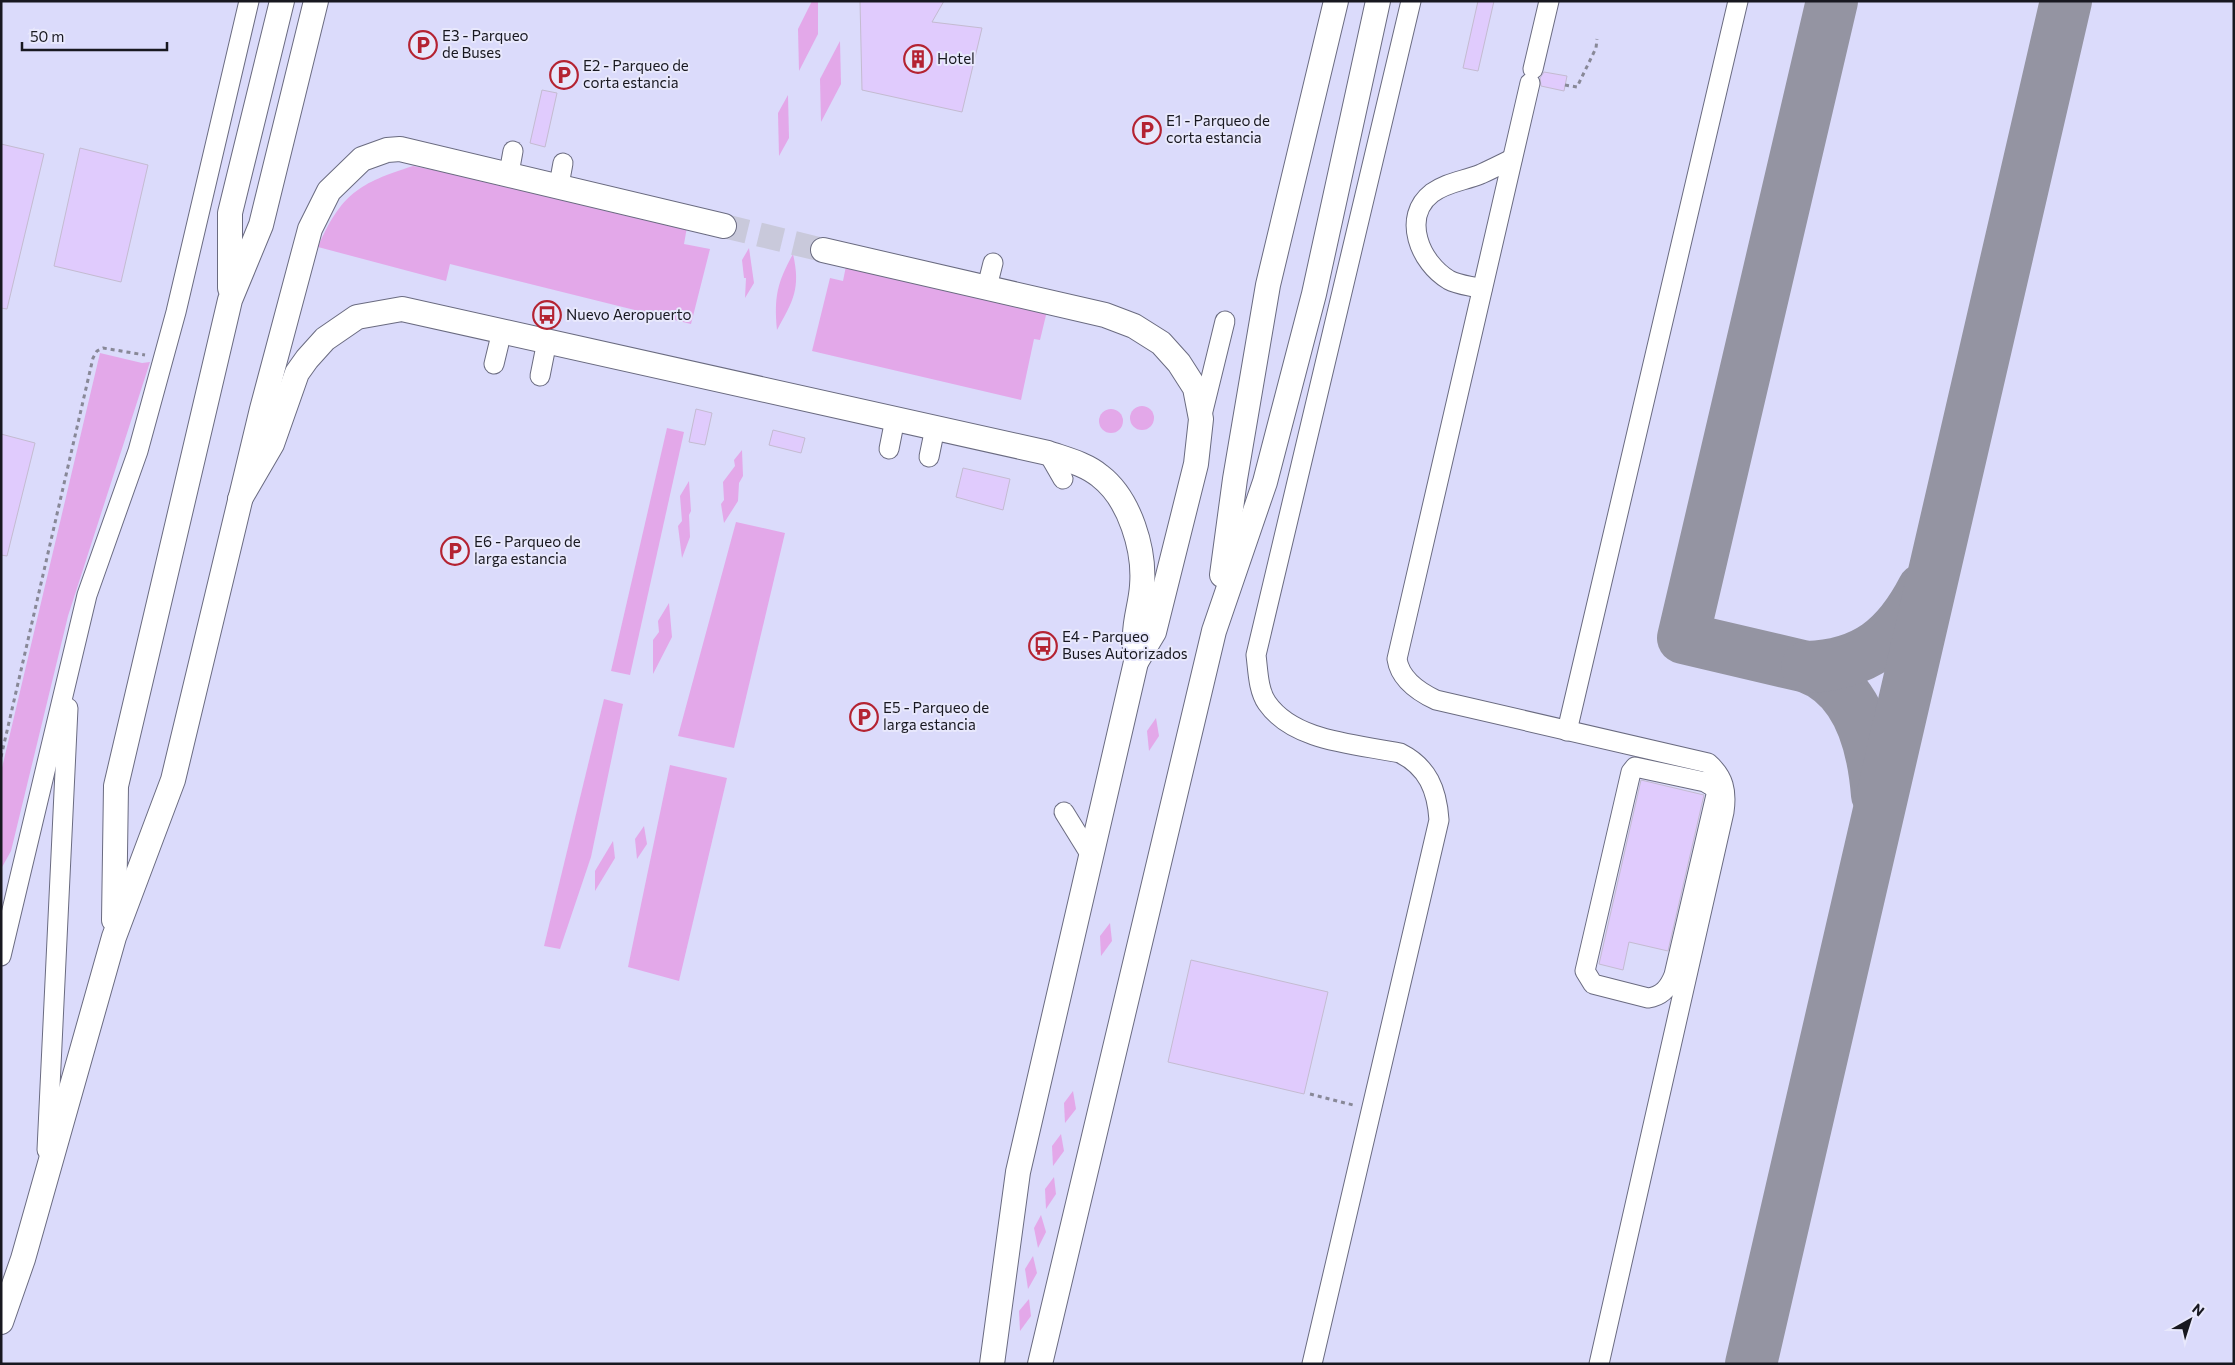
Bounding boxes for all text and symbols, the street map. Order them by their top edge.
scale bar [22,20,168,52]
place label: E3 - Parqueo de Buses [442,26,529,61]
text: 50 m [30,27,64,45]
parking icon: E3 - Parqueo de Buses [408,30,438,60]
building icon: Hotel [903,44,933,74]
place label: Hotel [937,49,975,67]
place label: E2 - Parqueo de corta estancia [583,56,689,91]
parking icon: E2 - Parqueo de corta estancia [549,60,579,90]
place label: E1 - Parqueo de corta estancia [1166,111,1270,146]
parking icon: E1 - Parqueo de corta estancia [1132,115,1162,145]
bus stop icon: Nuevo Aeropuerto [532,300,562,330]
place label: Nuevo Aeropuerto [566,305,691,323]
place label: E6 - Parqueo de larga estancia [474,532,581,567]
parking icon: E6 - Parqueo de larga estancia [440,536,470,566]
place label: E4 - Parqueo Buses Autorizados [1062,627,1188,662]
bus stop icon: E4 - Parqueo Buses Autorizados [1028,631,1058,661]
place label: E5 - Parqueo de larga estancia [883,698,989,733]
parking icon: E5 - Parqueo de larga estancia [849,702,879,732]
north arrow [2165,1295,2215,1345]
text: N [2189,1300,2208,1319]

